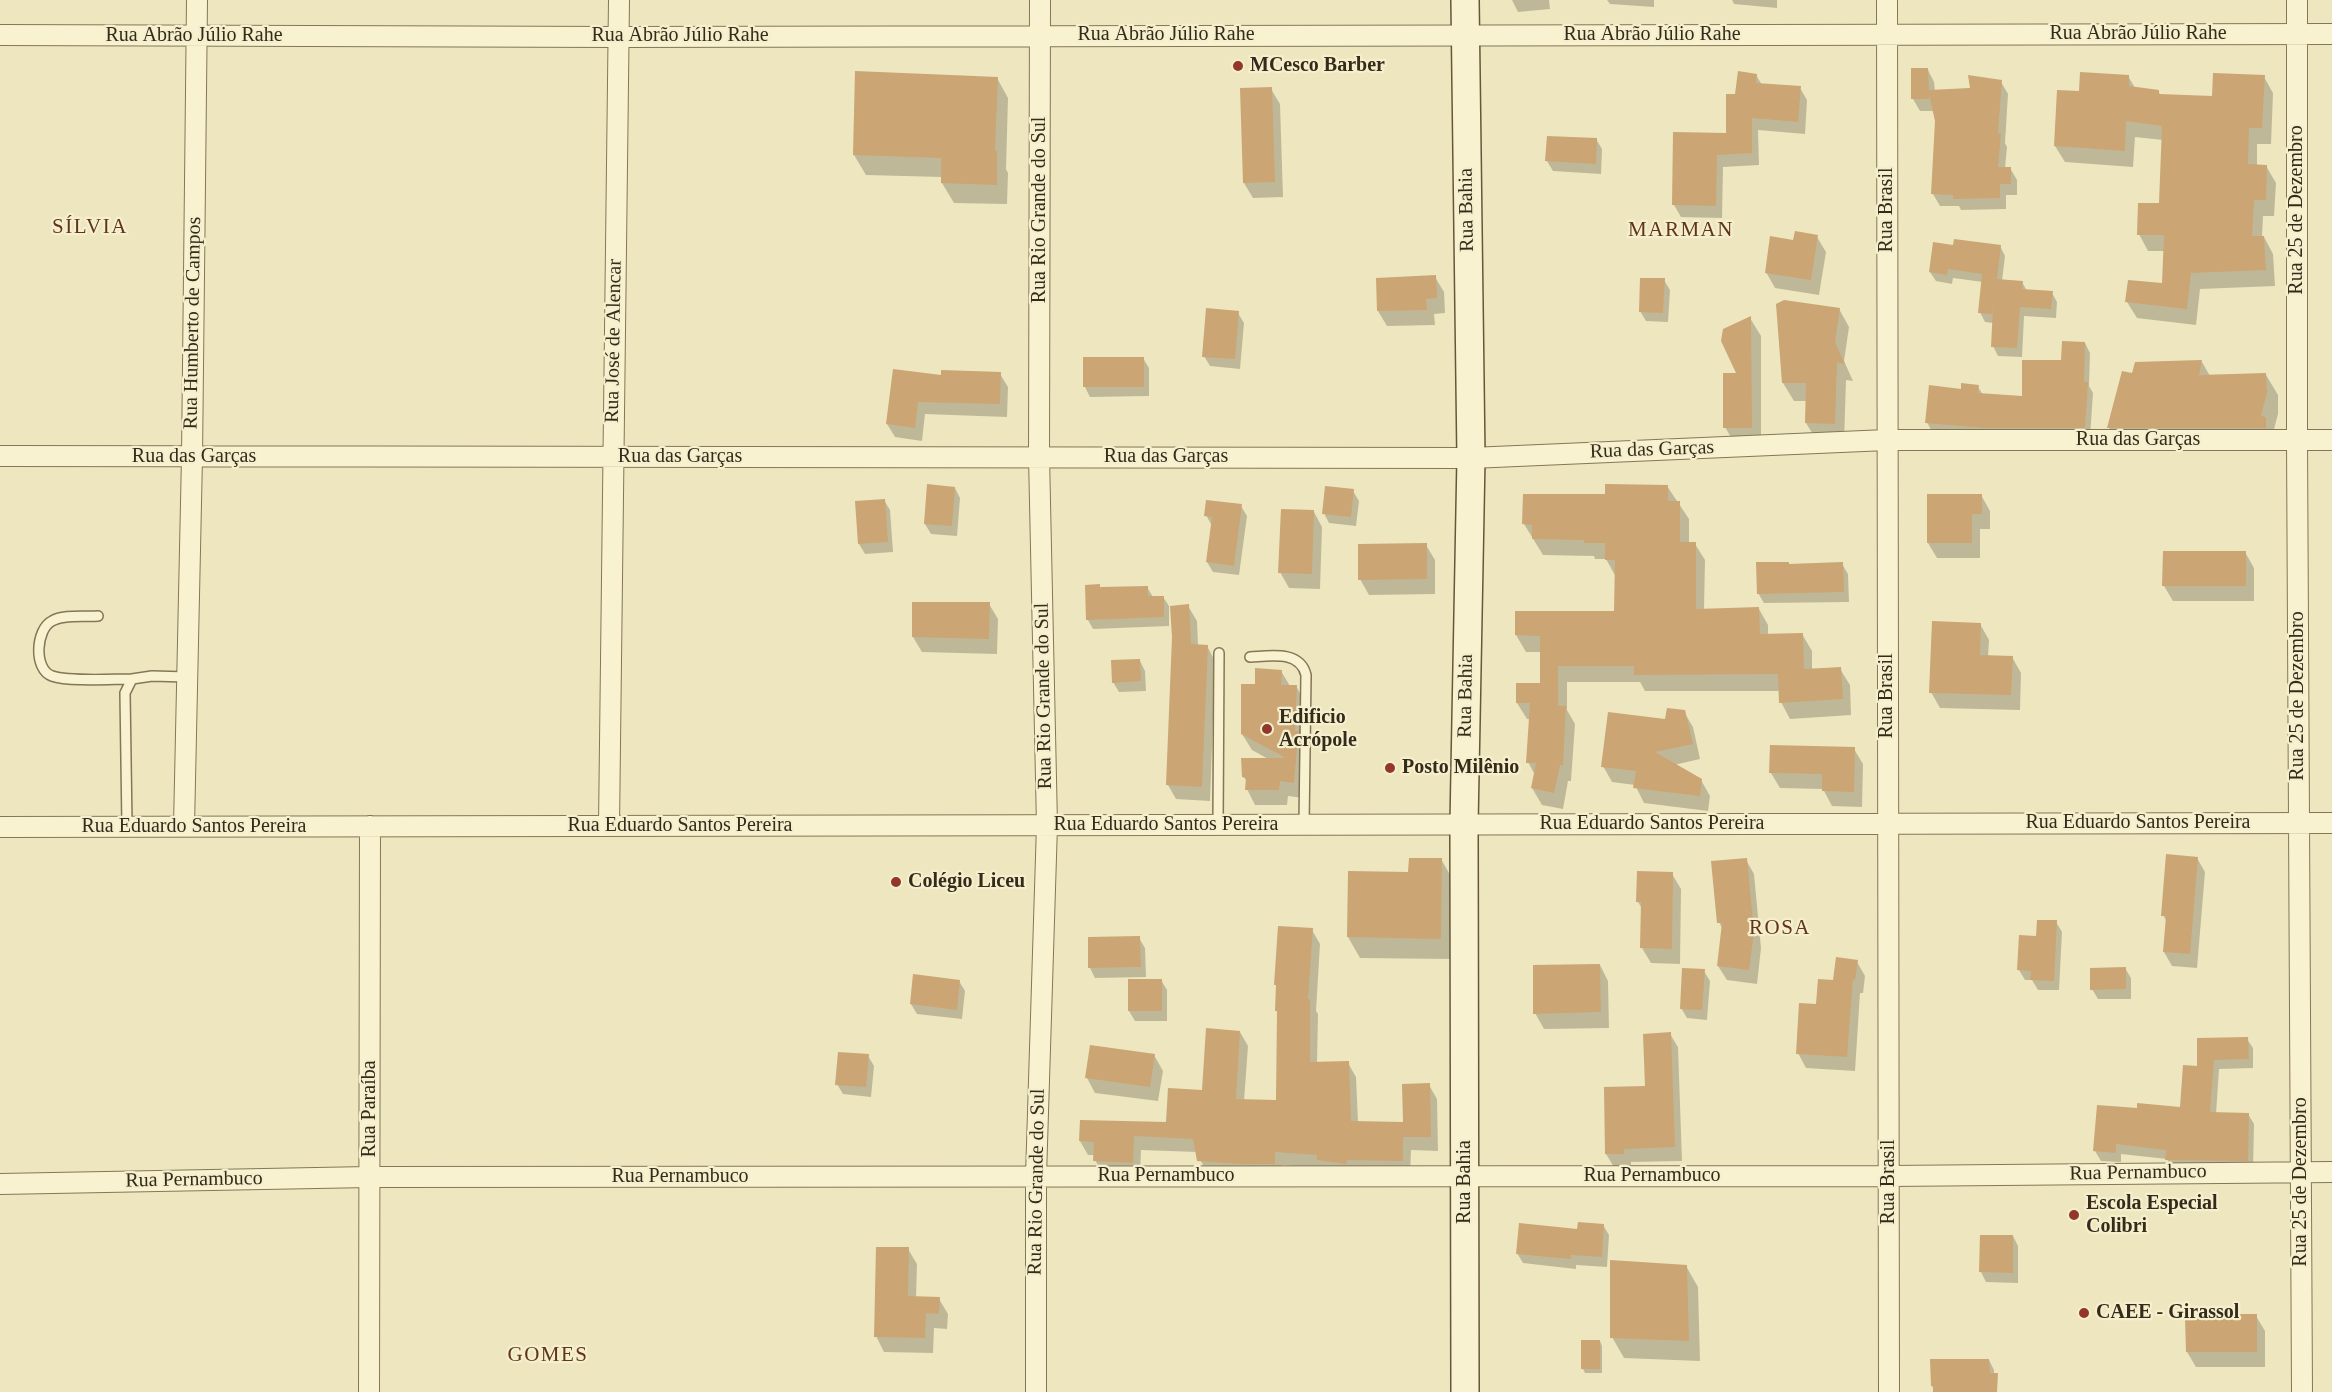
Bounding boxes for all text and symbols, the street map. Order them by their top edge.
street label: Rua Abrão Júlio Rahe [2049,22,2227,46]
street label: Rua Abrão Júlio Rahe [1077,23,1255,47]
street label: Rua Abrão Júlio Rahe [1563,23,1741,47]
street label: Rua Abrão Júlio Rahe [105,24,283,48]
street label: Rua Abrão Júlio Rahe [591,24,769,48]
place label: MCesco Barber [1250,54,1385,78]
marker: MCesco Barber [1231,59,1245,73]
street label: Rua Rio Grande do Sul [1028,117,1052,303]
street label: Rua 25 de Dezembro [2285,125,2309,295]
street label: Rua Bahia [1454,168,1480,252]
street label: Rua Brasil [1875,168,1899,252]
district label: SÍLVIA [52,214,128,240]
street label: Rua Humberto de Campos [179,216,207,430]
district label: MARMAN [1628,217,1734,243]
street label: Rua José de Alencar [601,259,627,423]
street label: Rua das Garças [2076,428,2200,452]
street label: Rua das Garças [1589,436,1715,464]
street label: Rua das Garças [132,445,256,469]
street label: Rua das Garças [618,445,742,469]
street label: Rua das Garças [1104,445,1228,469]
street label: Rua Rio Grande do Sul [1030,602,1058,790]
street label: Rua 25 de Dezembro [2286,611,2310,781]
street label: Rua Bahia [1453,654,1479,738]
street label: Rua Brasil [1875,654,1899,738]
place label: Edificio Acrópole [1279,706,1357,753]
marker: Edificio Acrópole [1260,722,1274,736]
place label: Posto Milênio [1402,756,1519,780]
marker: Posto Milênio [1383,761,1397,775]
street label: Rua Eduardo Santos Pereira [2026,811,2250,835]
street label: Rua Eduardo Santos Pereira [1540,812,1764,836]
street label: Rua Eduardo Santos Pereira [1054,813,1278,837]
street label: Rua Eduardo Santos Pereira [568,814,792,838]
street label: Rua Eduardo Santos Pereira [82,815,306,839]
place label: Colégio Liceu [908,870,1025,894]
marker: Colégio Liceu [889,875,903,889]
district label: ROSA [1749,915,1811,941]
street label: Rua Paraíba [358,1060,382,1158]
street label: Rua Rio Grande do Sul [1023,1088,1051,1276]
street label: Rua 25 de Dezembro [2289,1097,2313,1267]
street label: Rua Bahia [1453,1140,1477,1224]
street label: Rua Brasil [1877,1140,1901,1224]
street label: Rua Pernambuco [2069,1160,2207,1186]
street label: Rua Pernambuco [1097,1164,1235,1188]
street label: Rua Pernambuco [1583,1164,1721,1188]
street label: Rua Pernambuco [611,1165,749,1189]
street label: Rua Pernambuco [125,1167,263,1193]
place label: Escola Especial Colibri [2086,1192,2218,1239]
marker: Escola Especial Colibri [2067,1208,2081,1222]
place label: CAEE - Girassol [2096,1301,2239,1325]
marker: CAEE - Girassol [2077,1306,2091,1320]
district label: GOMES [507,1342,589,1368]

